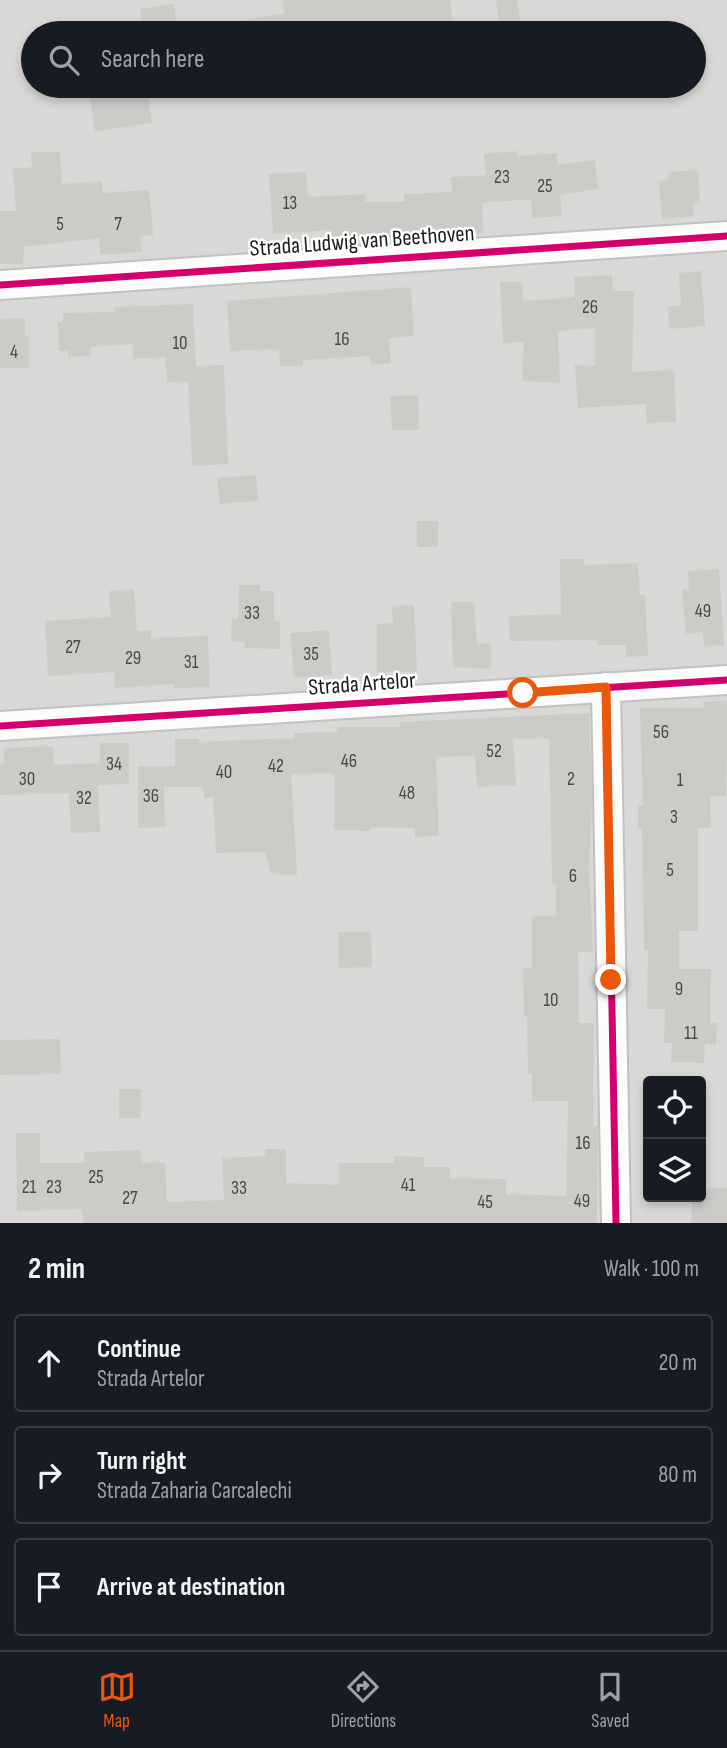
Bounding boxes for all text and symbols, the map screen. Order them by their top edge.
search box [21,21,706,98]
icon: search [45,41,83,79]
text: Search here [101,44,204,75]
house number: 23 [494,166,510,189]
house number: 25 [537,175,553,198]
house number: 13 [283,192,297,215]
house number: 5 [56,213,64,236]
house number: 7 [114,213,122,236]
street label: Strada Ludwig van Beethoven [249,219,475,263]
house number: 26 [582,296,598,319]
house number: 16 [335,328,349,351]
house number: 10 [172,332,188,355]
house number: 4 [10,341,18,364]
house number: 49 [695,600,711,623]
house number: 33 [244,602,260,625]
house number: 27 [65,636,81,659]
house number: 35 [303,643,319,666]
house number: 29 [125,647,141,670]
house number: 31 [184,651,199,674]
street label: Strada Artelor [307,666,417,702]
route start [507,677,538,708]
house number: 56 [653,721,669,744]
house number: 52 [486,740,502,763]
house number: 46 [341,750,357,773]
house number: 34 [106,753,122,776]
house number: 42 [268,755,284,778]
house number: 40 [216,761,232,784]
house number: 30 [19,768,35,791]
house number: 2 [567,768,575,791]
house number: 1 [677,769,684,792]
house number: 48 [399,782,415,805]
house number: 36 [143,785,159,808]
house number: 32 [76,787,92,810]
house number: 3 [670,806,678,829]
house number: 5 [666,859,674,882]
house number: 6 [569,865,577,888]
route end [595,964,626,995]
house number: 9 [675,978,683,1001]
house number: 10 [543,989,559,1012]
house number: 11 [684,1022,698,1045]
map controls [643,1076,706,1202]
button: locate [643,1076,706,1139]
house number: 16 [576,1132,590,1155]
button: layers [643,1139,706,1202]
house number: 25 [88,1166,104,1189]
house number: 41 [401,1174,416,1197]
house number: 21 [22,1176,37,1199]
house number: 23 [46,1176,62,1199]
house number: 33 [231,1177,247,1200]
house number: 27 [122,1187,138,1210]
house number: 49 [574,1190,590,1213]
house number: 45 [477,1191,493,1214]
text: 2 min [28,1251,85,1287]
text: Walk · 100 m [604,1255,699,1283]
text: Continue [97,1334,181,1365]
icon: ahead [30,1344,68,1382]
text: 20 m [659,1349,697,1377]
text: Strada Artelor [97,1365,205,1393]
text: Turn right [97,1446,186,1477]
icon: right [30,1456,68,1494]
text: 80 m [658,1461,697,1489]
text: Strada Zaharia Carcalechi [97,1477,292,1505]
icon: arrive [30,1568,68,1606]
text: Arrive at destination [97,1572,285,1603]
tab: Map [98,1668,136,1733]
tab: Directions [331,1668,396,1733]
tab: Saved [591,1668,629,1733]

